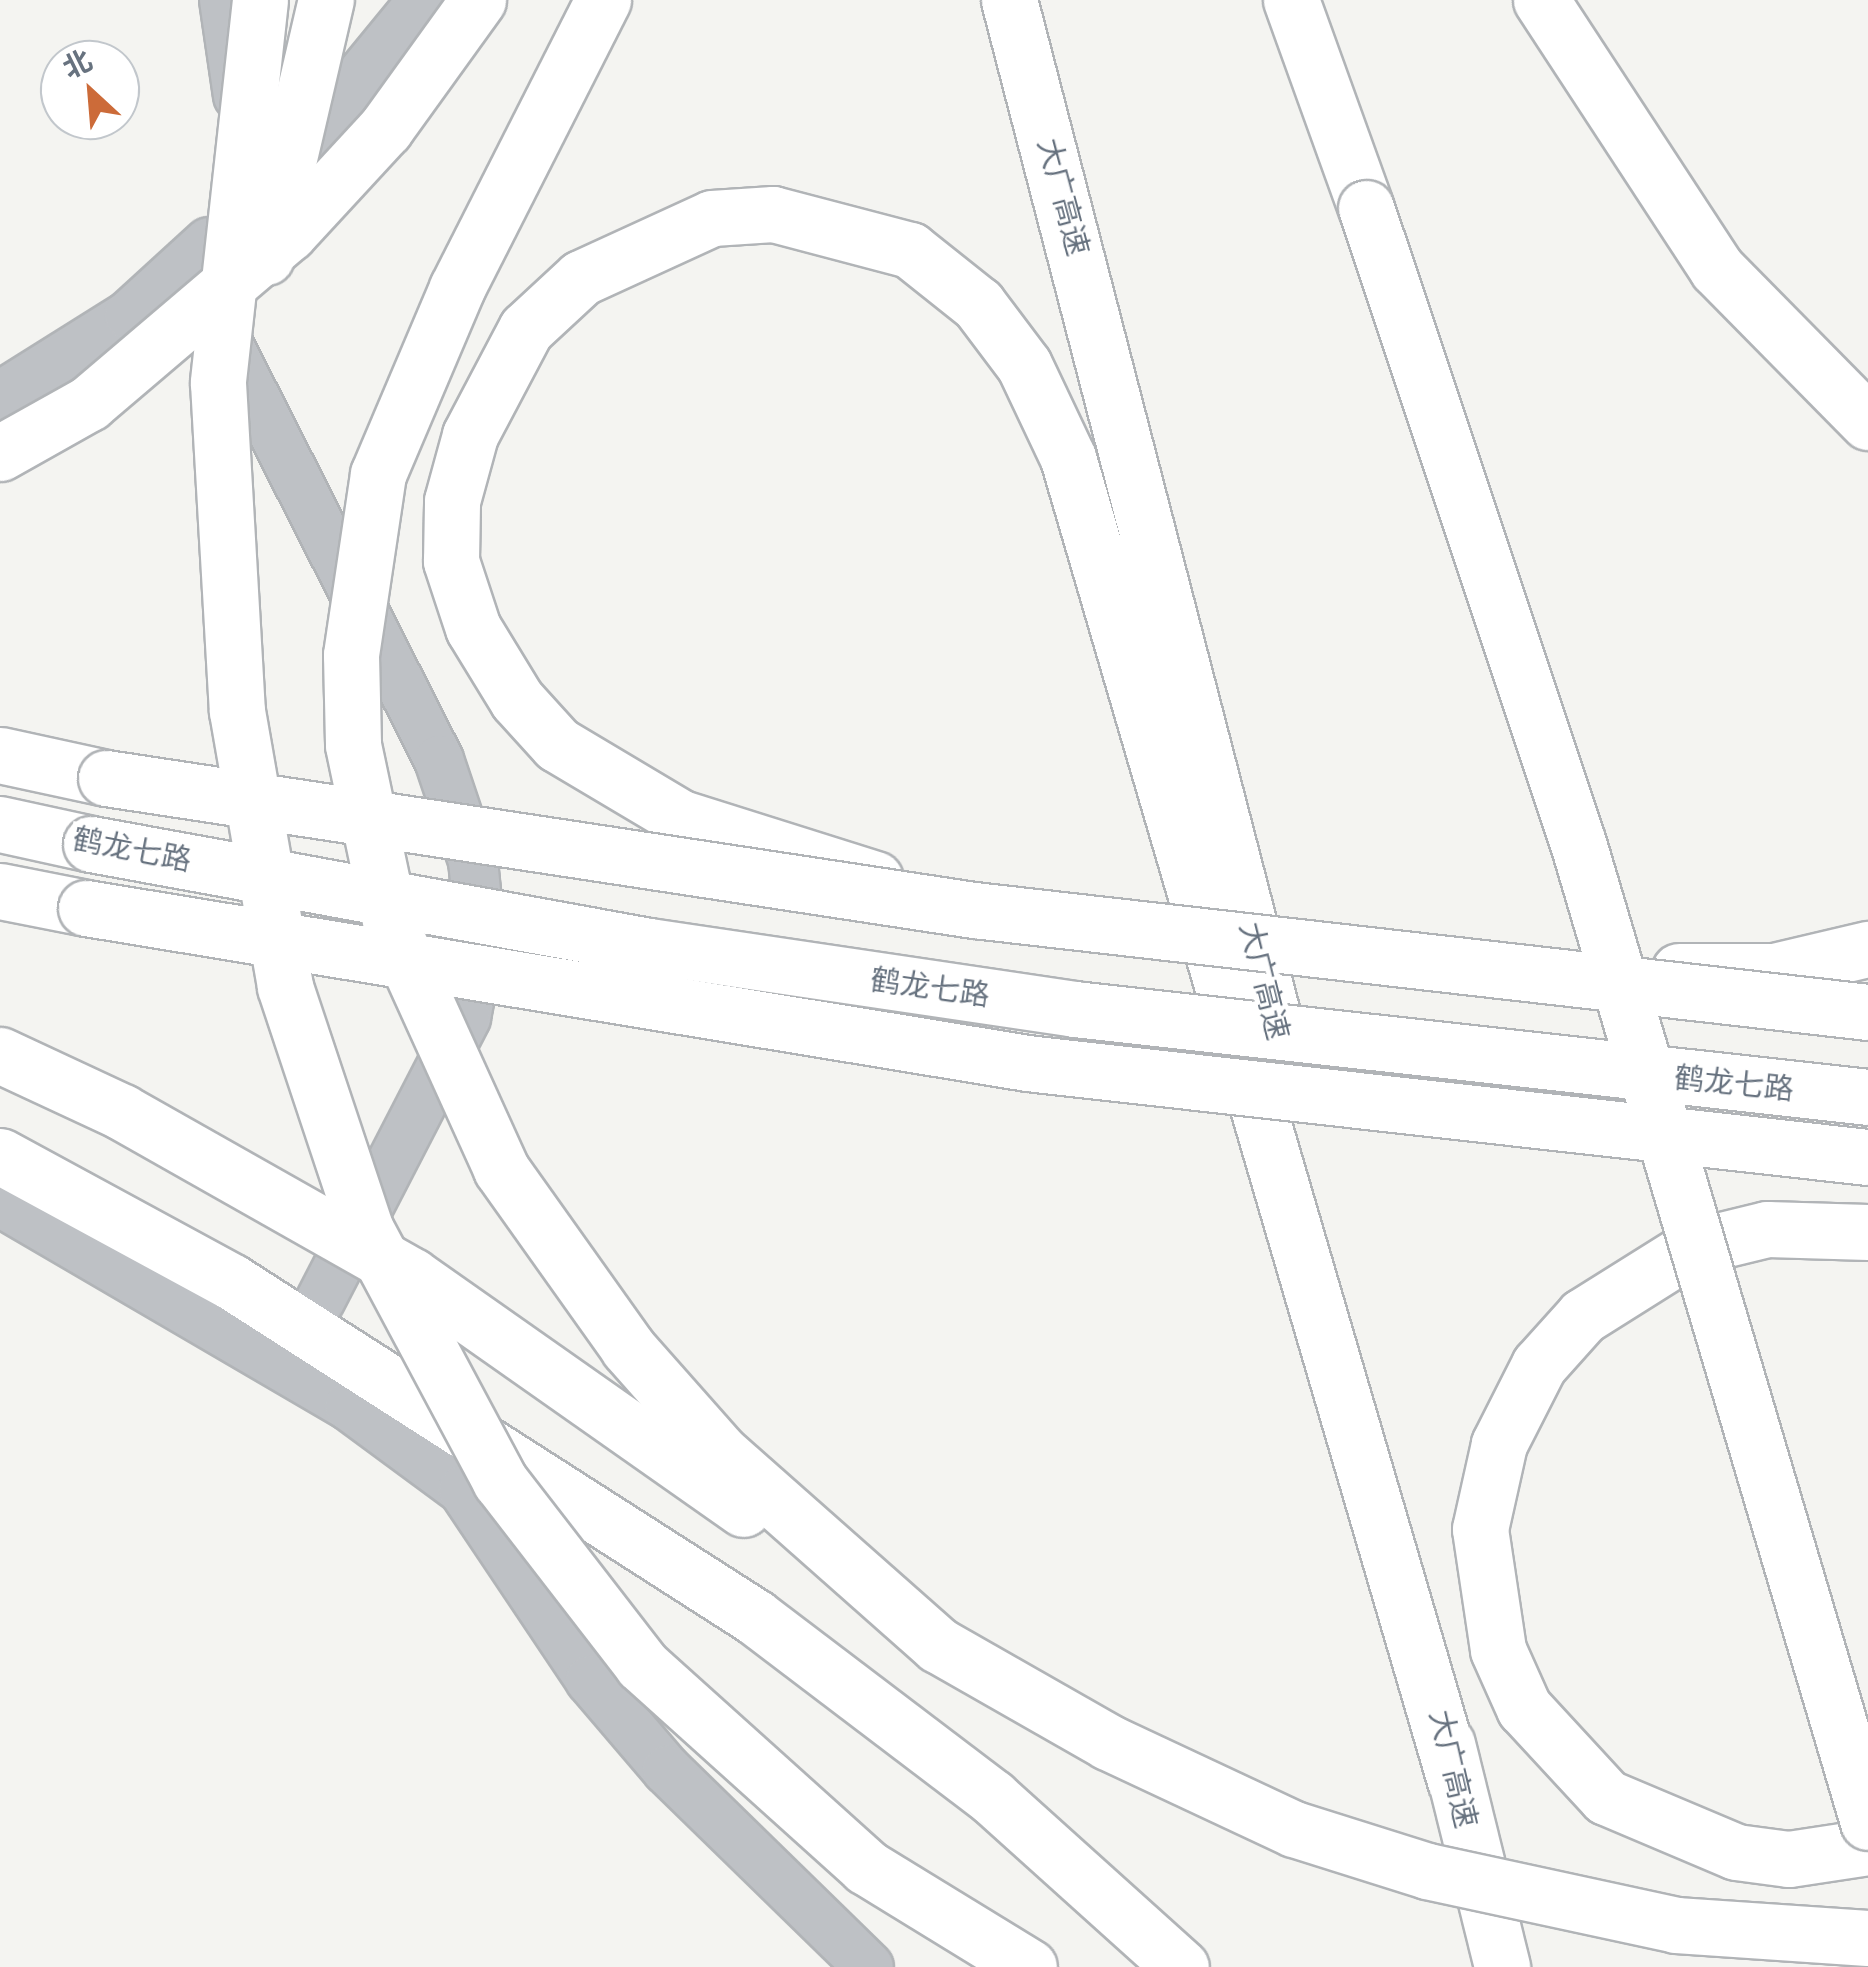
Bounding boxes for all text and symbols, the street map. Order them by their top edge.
north arrow [40,40,140,140]
text: 北 [58,43,97,85]
street label: 大广高速 [1030,134,1096,260]
street label: 鹤龙七路 [70,821,194,879]
street label: 大广高速 [1232,918,1296,1044]
street label: 鹤龙七路 [868,962,992,1014]
street label: 鹤龙七路 [1672,1060,1796,1108]
street label: 大广高速 [1422,1706,1484,1832]

